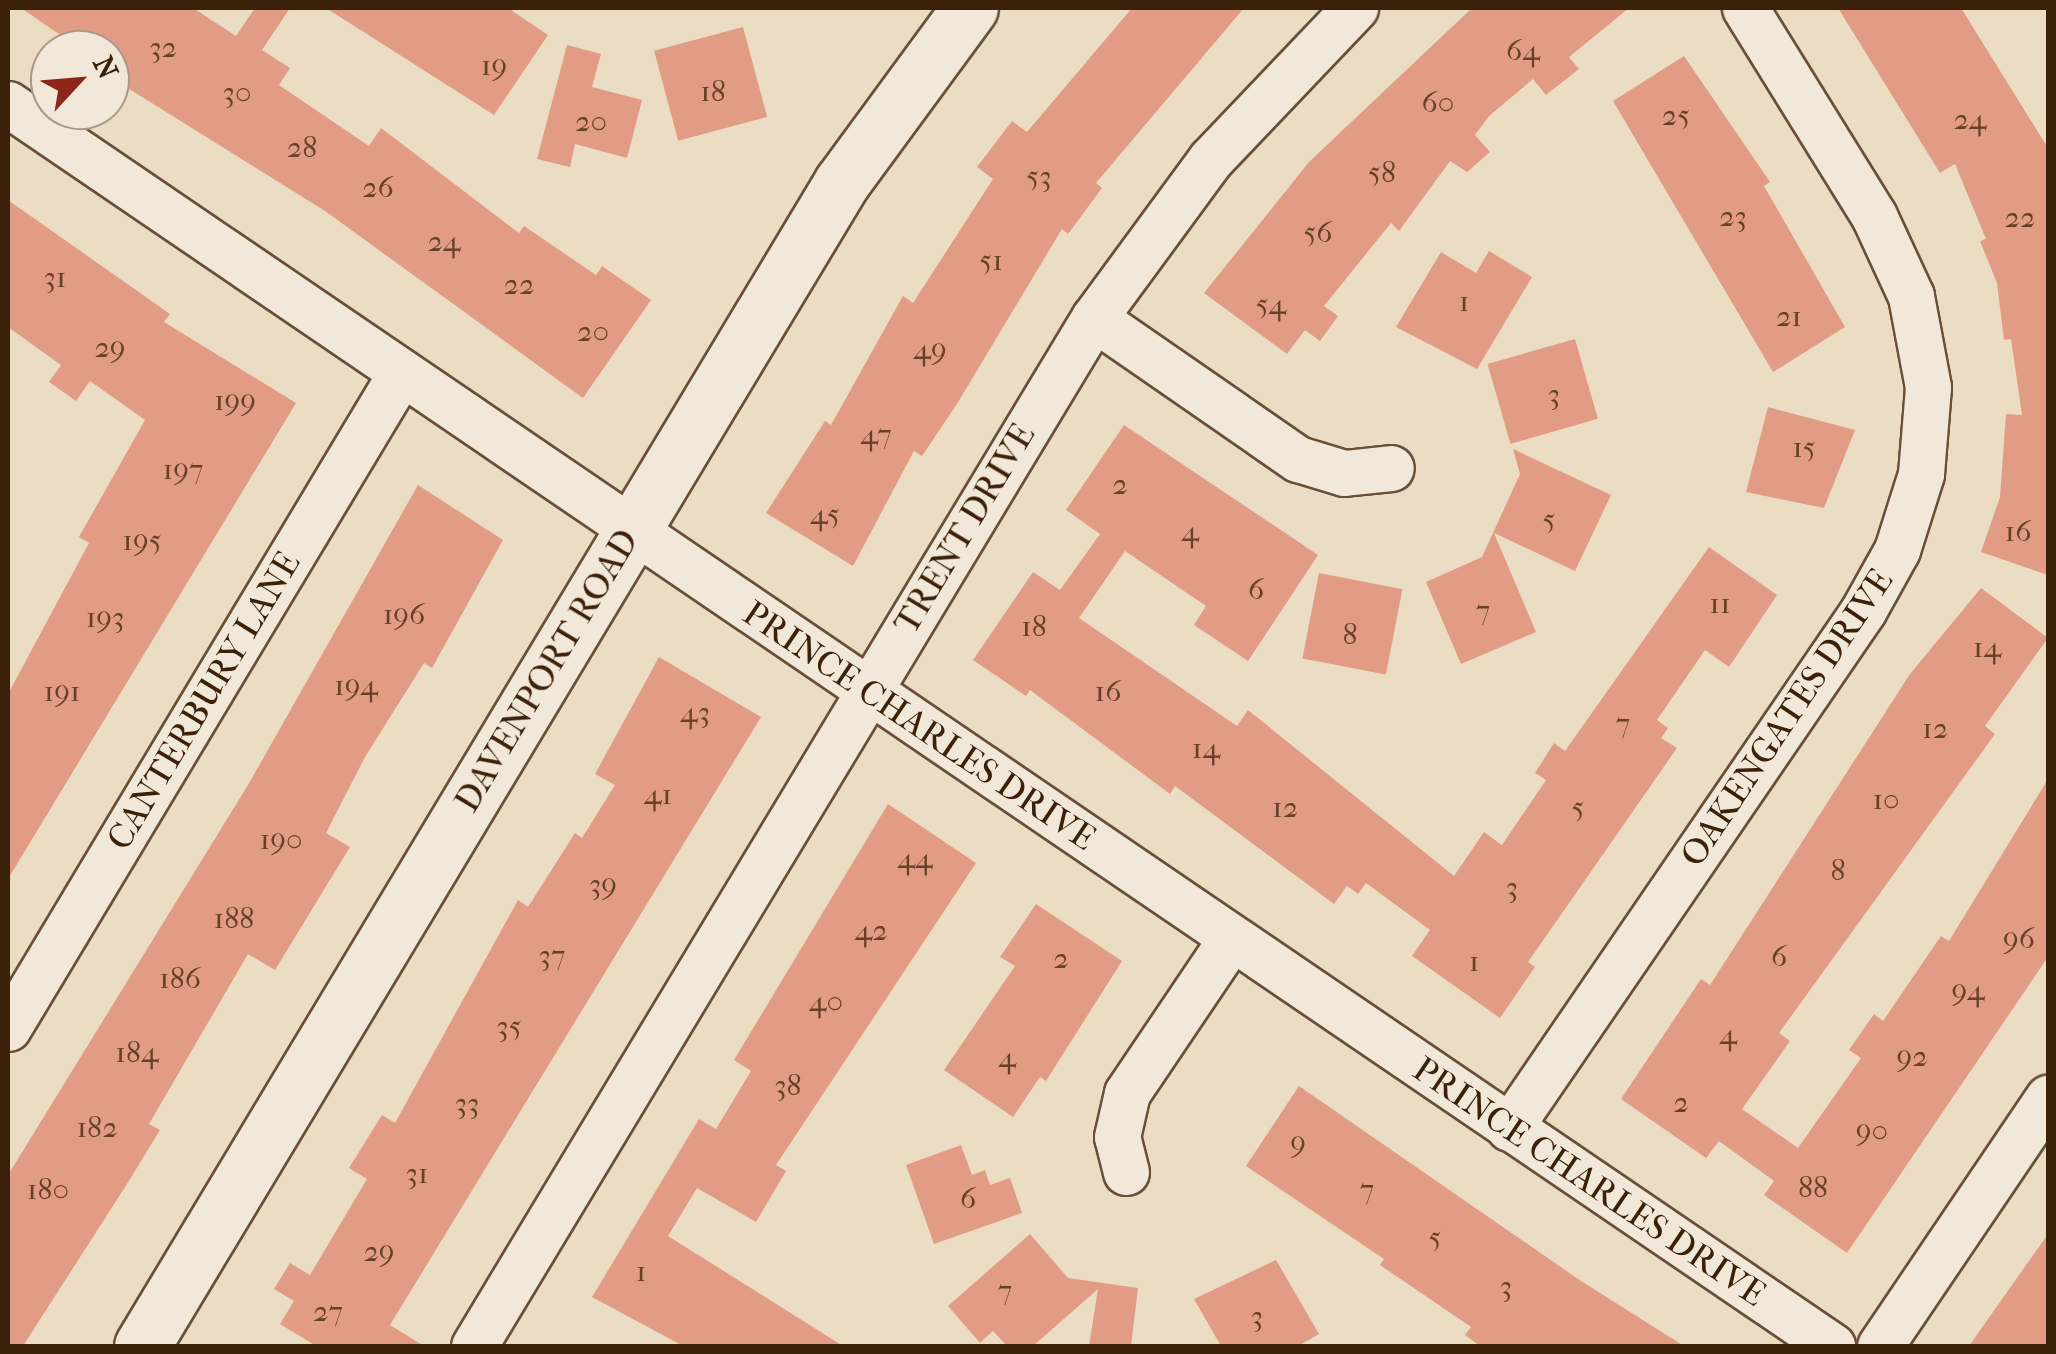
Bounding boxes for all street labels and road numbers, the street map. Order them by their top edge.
street label: TRENT DRIVE [886,416,1044,642]
street label: DAVENPORT ROAD [446,522,648,820]
street label: CANTERBURY LANE [98,545,310,857]
street label: OAKENGATES DRIVE [1672,561,1902,875]
street label: PRINCE CHARLES DRIVE [735,592,1103,860]
street label: PRINCE CHARLES DRIVE [1405,1048,1773,1316]

